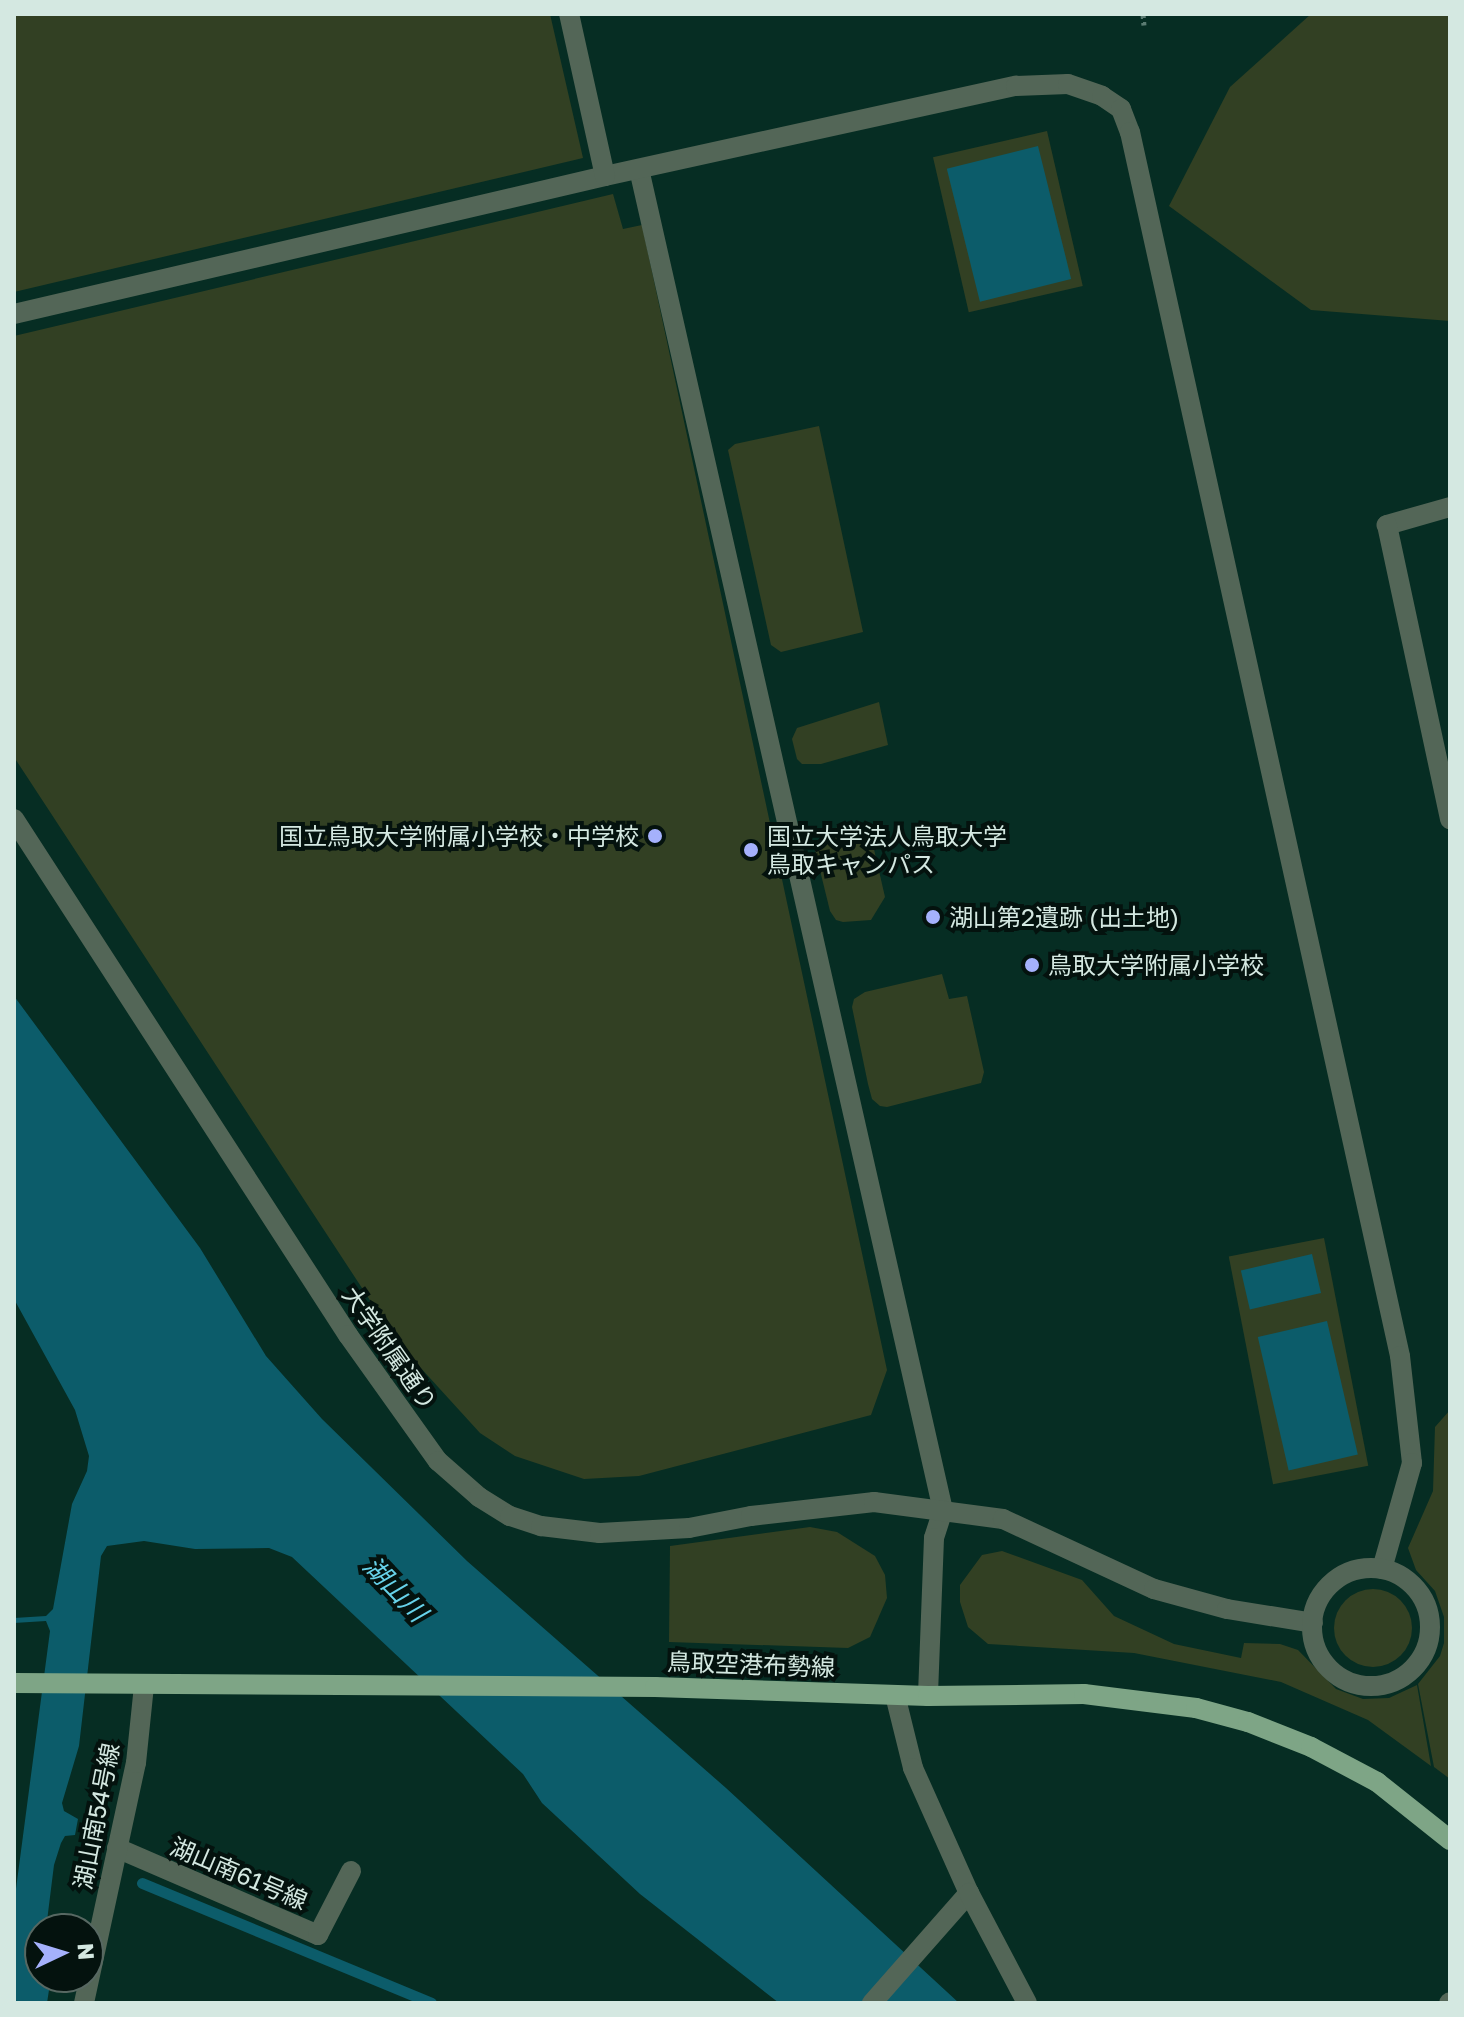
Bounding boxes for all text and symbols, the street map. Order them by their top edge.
place label: 国立鳥取大学附属小学校・中学校 [279,822,639,850]
place label: 国立大学法人鳥取大学 鳥取キャンパス [767,822,1007,878]
marker: 国立鳥取大学附属小学校・中学校 [646,827,664,845]
marker: 国立大学法人鳥取大学 鳥取キャンパス [742,841,760,859]
place label: 湖山第2遺跡 (出土地) [949,903,1179,931]
marker: 湖山第2遺跡 (出土地) [924,908,942,926]
place label: 鳥取大学附属小学校 [1048,951,1264,979]
marker: 鳥取大学附属小学校 [1023,956,1041,974]
street label: 大学附属通り [337,1281,443,1415]
water label: 湖山川 [357,1550,433,1628]
street label: 鳥取空港布勢線 [667,1647,835,1681]
street label: 湖山南54号線 [68,1740,124,1892]
street label: 湖山南61号線 [166,1831,312,1915]
north arrow [24,1913,104,1993]
text: N [72,1942,100,1961]

